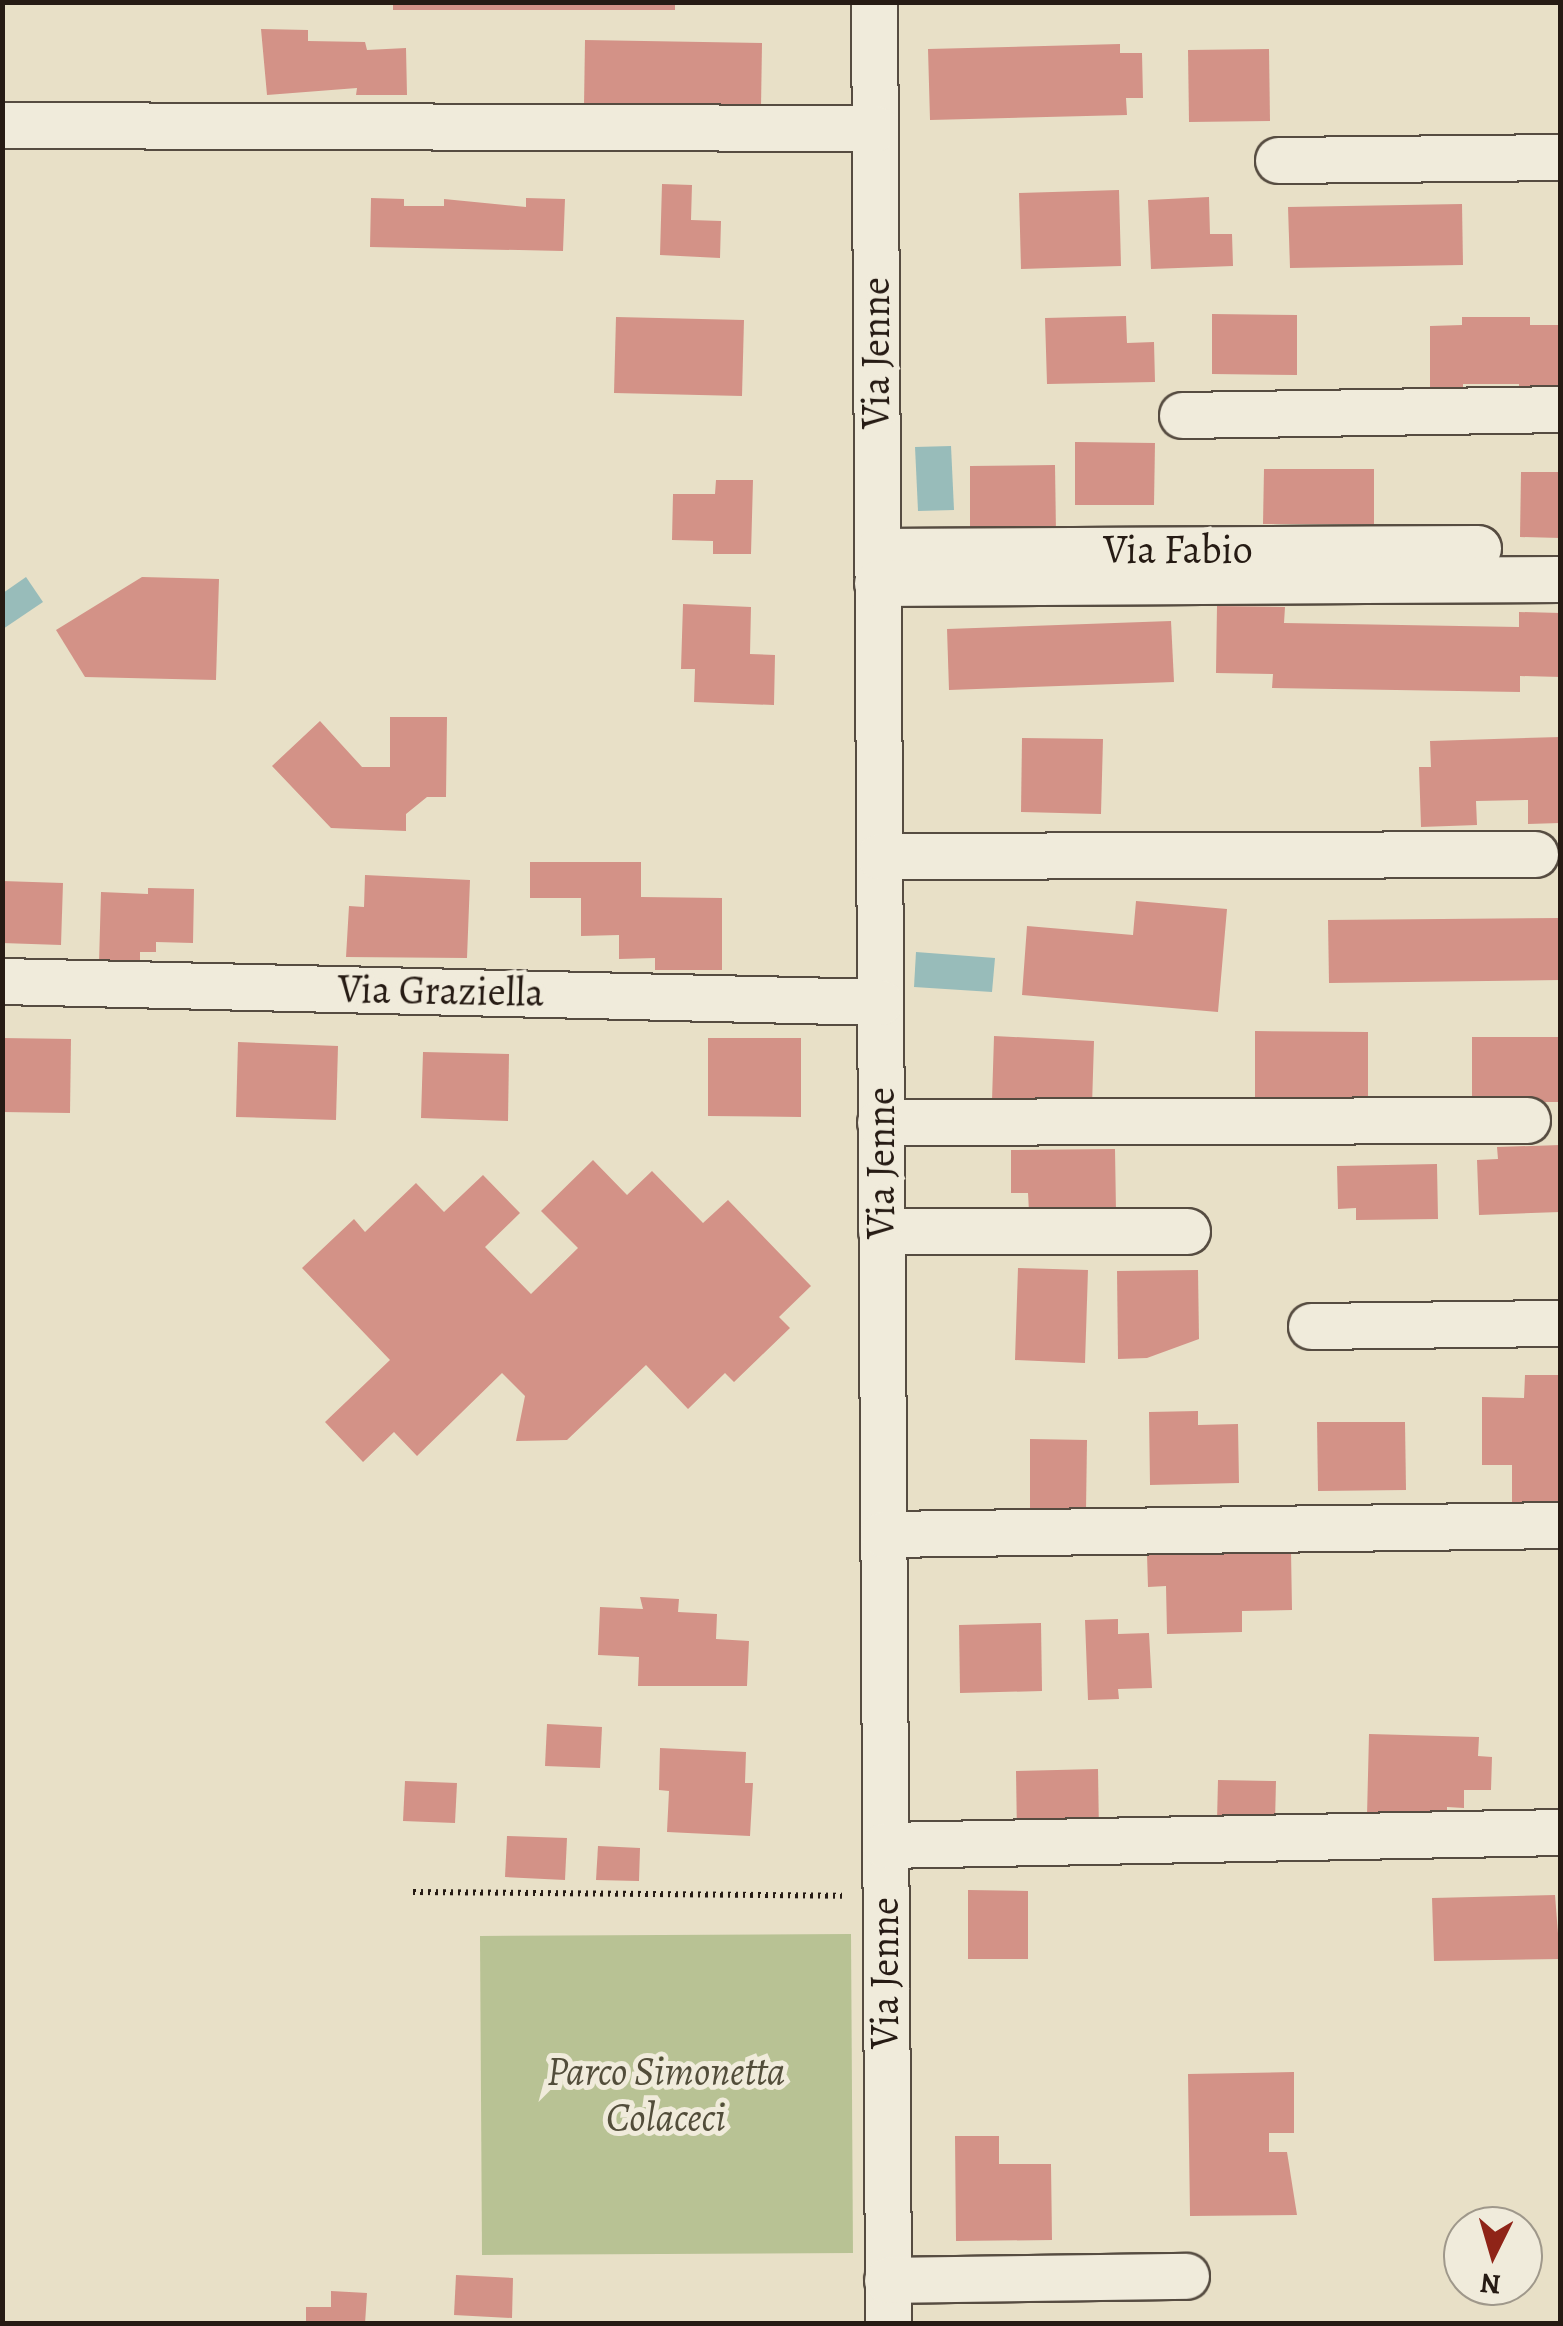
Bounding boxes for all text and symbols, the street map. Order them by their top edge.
street label: Via Jenne [852,277,900,429]
street label: Via Fabio [1103,526,1253,574]
street label: Via Graziella [338,965,544,1017]
street label: Via Jenne [857,1087,905,1239]
street label: Via Jenne [861,1897,909,2049]
park label: Parco Simonetta Colaceci [547,2048,785,2142]
north arrow [1443,2206,1543,2306]
text: N [1479,2264,1502,2304]

